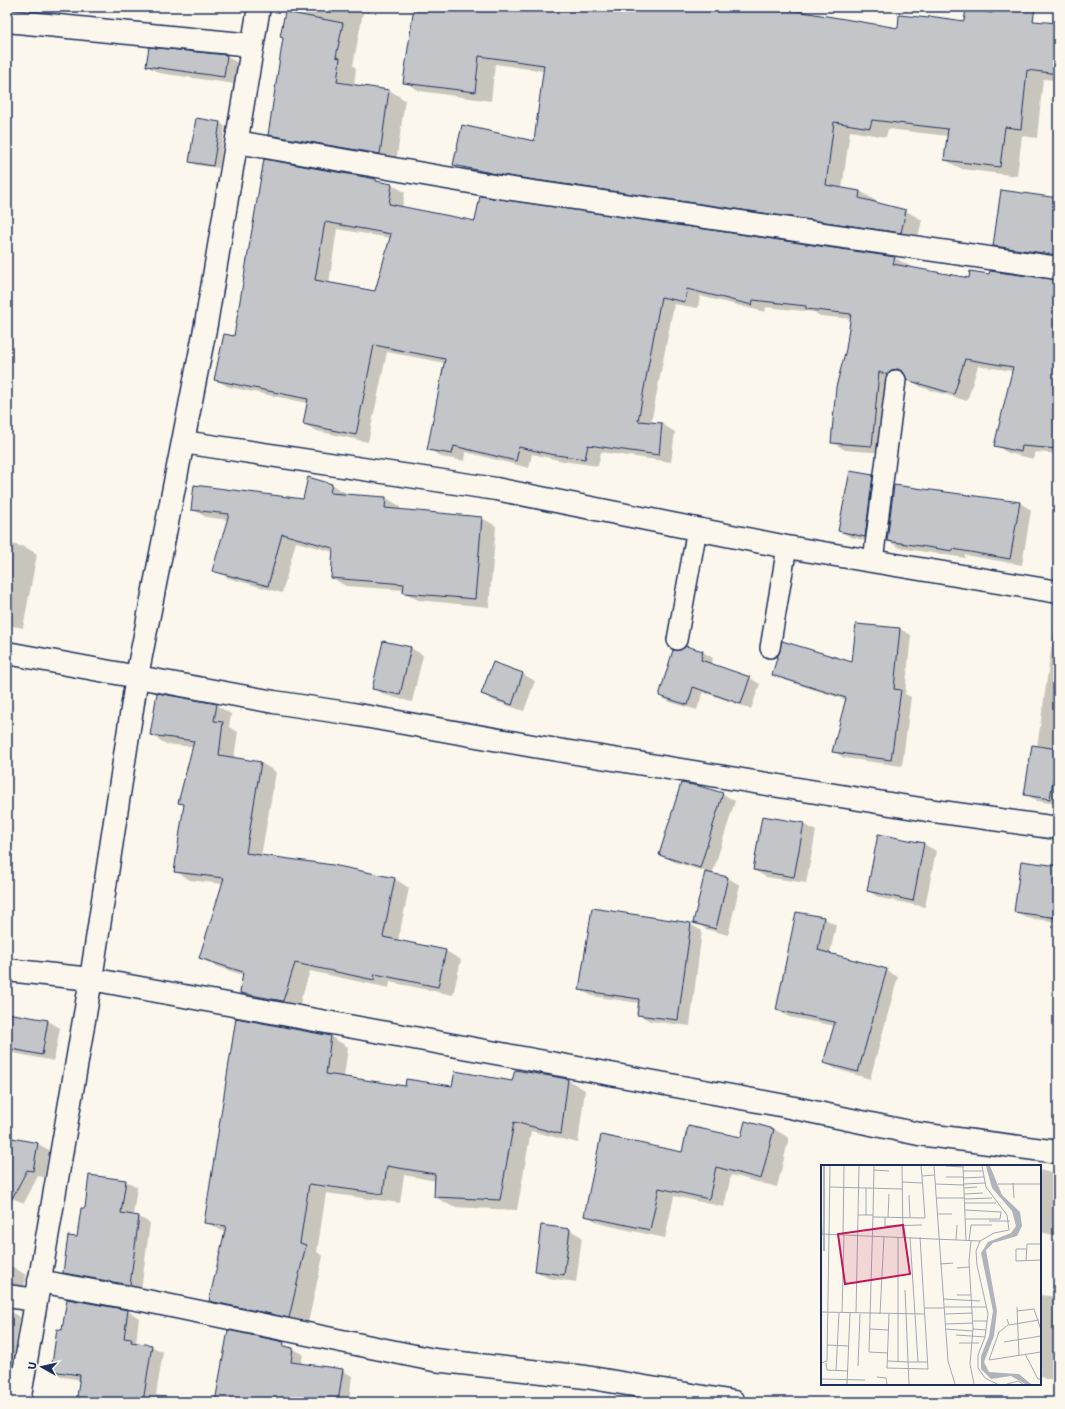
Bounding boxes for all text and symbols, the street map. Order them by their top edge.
inset map [821,1165,1041,1385]
north arrow [22,1347,62,1387]
text: U [25,1361,41,1370]

